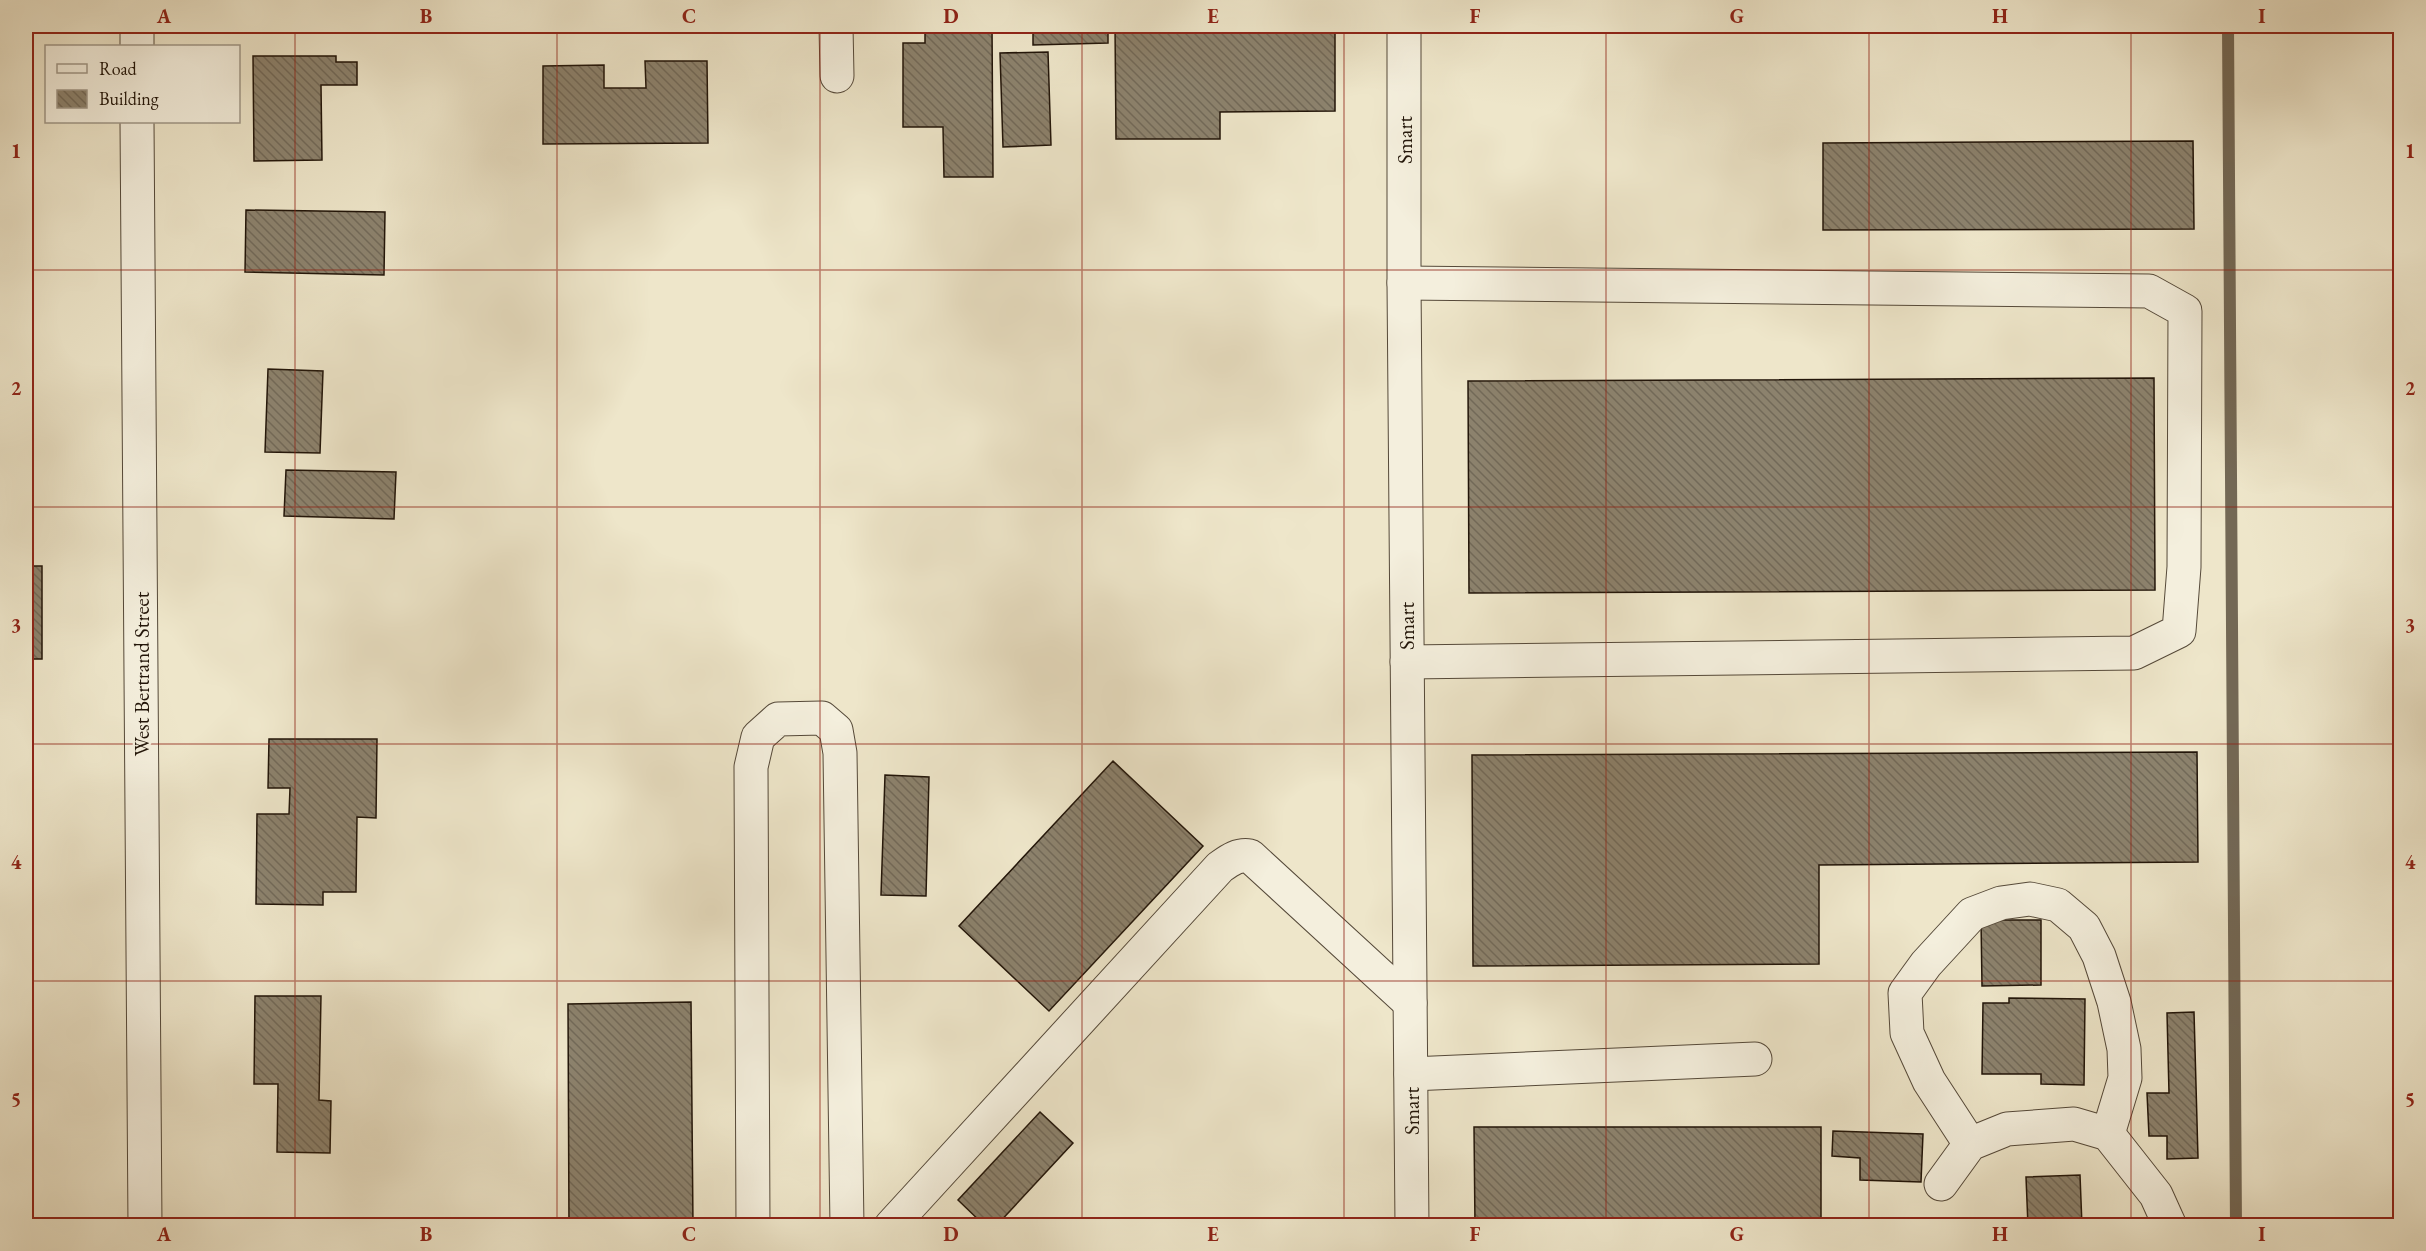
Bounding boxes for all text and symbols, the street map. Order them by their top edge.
text: A [156,3,172,29]
text: B [420,3,432,29]
text: C [682,3,696,29]
text: D [943,3,959,29]
text: E [1207,3,1219,29]
text: F [1470,3,1481,29]
text: G [1730,3,1744,29]
text: H [1992,3,2008,29]
text: I [2258,3,2266,29]
legend [45,45,240,123]
text: Road [99,57,138,80]
text: Building [99,87,159,110]
street label: Smart [1391,116,1418,164]
text: 1 [11,138,21,164]
text: 1 [2405,138,2415,164]
text: 2 [11,375,22,401]
text: 2 [2405,375,2416,401]
street label: West Bertrand Street [128,591,155,756]
street label: Smart [1393,602,1420,650]
text: 3 [11,612,21,638]
text: 3 [2405,612,2415,638]
text: 4 [11,849,22,875]
text: 4 [2405,849,2416,875]
text: 5 [11,1086,21,1112]
text: 5 [2405,1086,2415,1112]
street label: Smart [1398,1087,1425,1135]
text: A [156,1221,172,1247]
text: B [420,1221,432,1247]
text: C [682,1221,696,1247]
text: D [943,1221,959,1247]
text: E [1207,1221,1219,1247]
text: F [1470,1221,1481,1247]
text: G [1730,1221,1744,1247]
text: H [1992,1221,2008,1247]
text: I [2258,1221,2266,1247]

